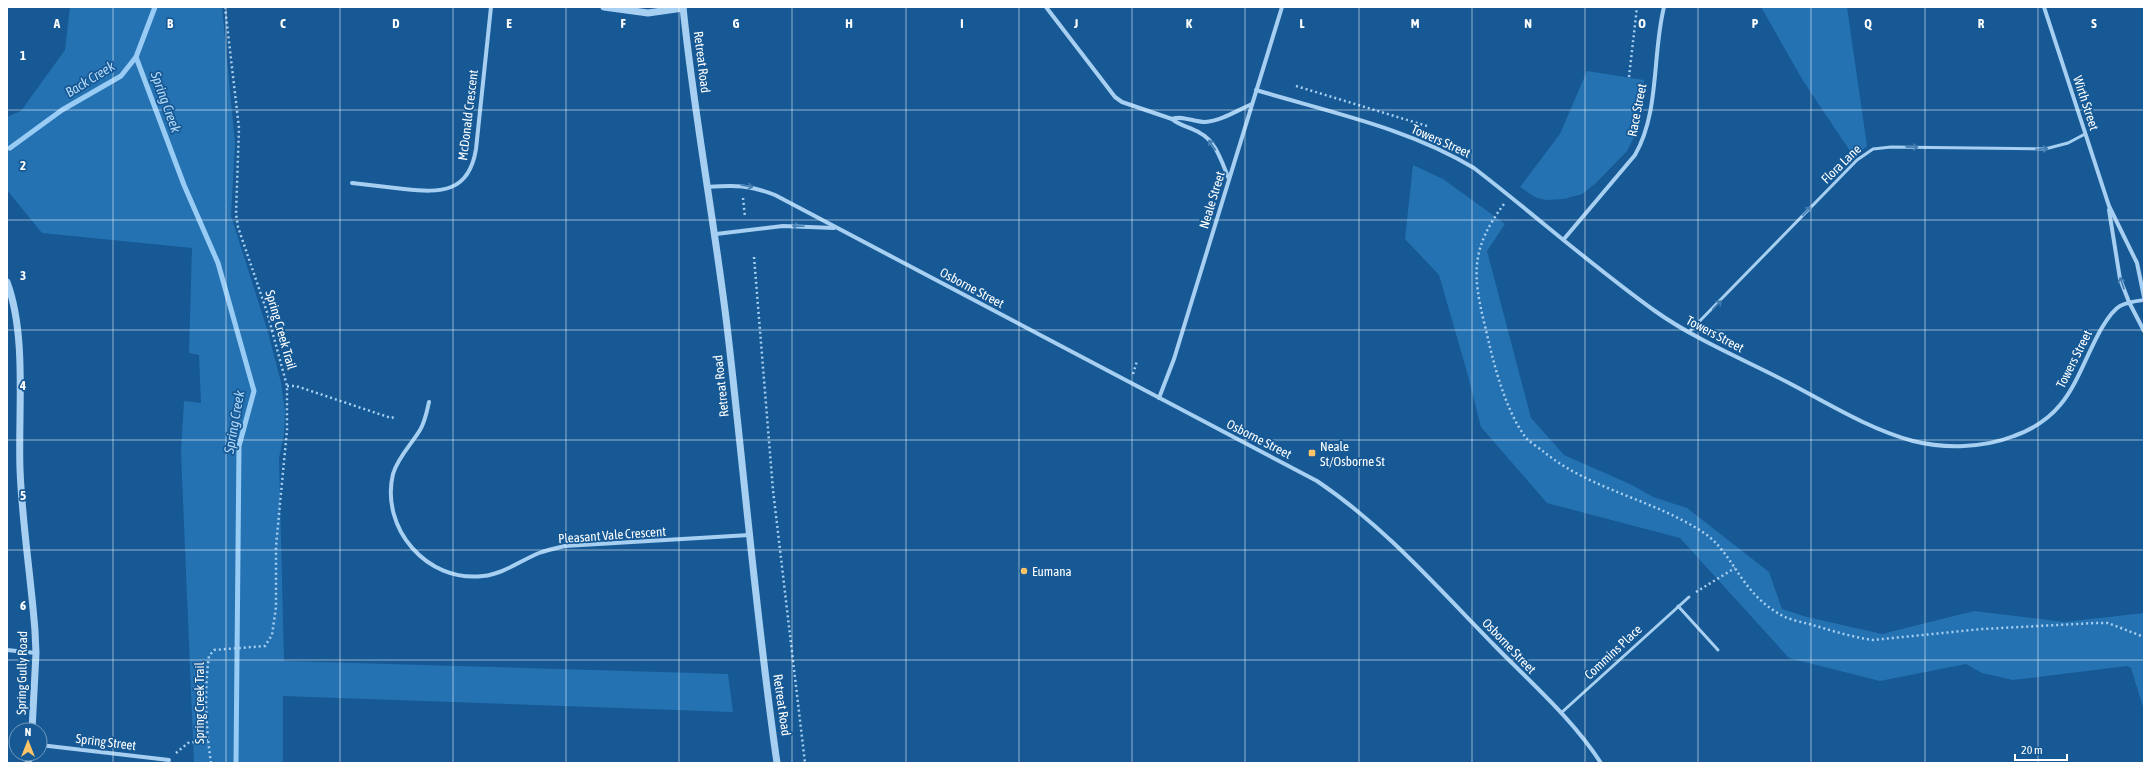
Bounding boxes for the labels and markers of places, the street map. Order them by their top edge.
place label: Neale St/Osborne St [1320,439,1385,469]
marker: Neale St/Osborne St [1307,448,1317,458]
place label: Eumana [1032,564,1072,579]
marker: Eumana [1019,566,1029,576]

